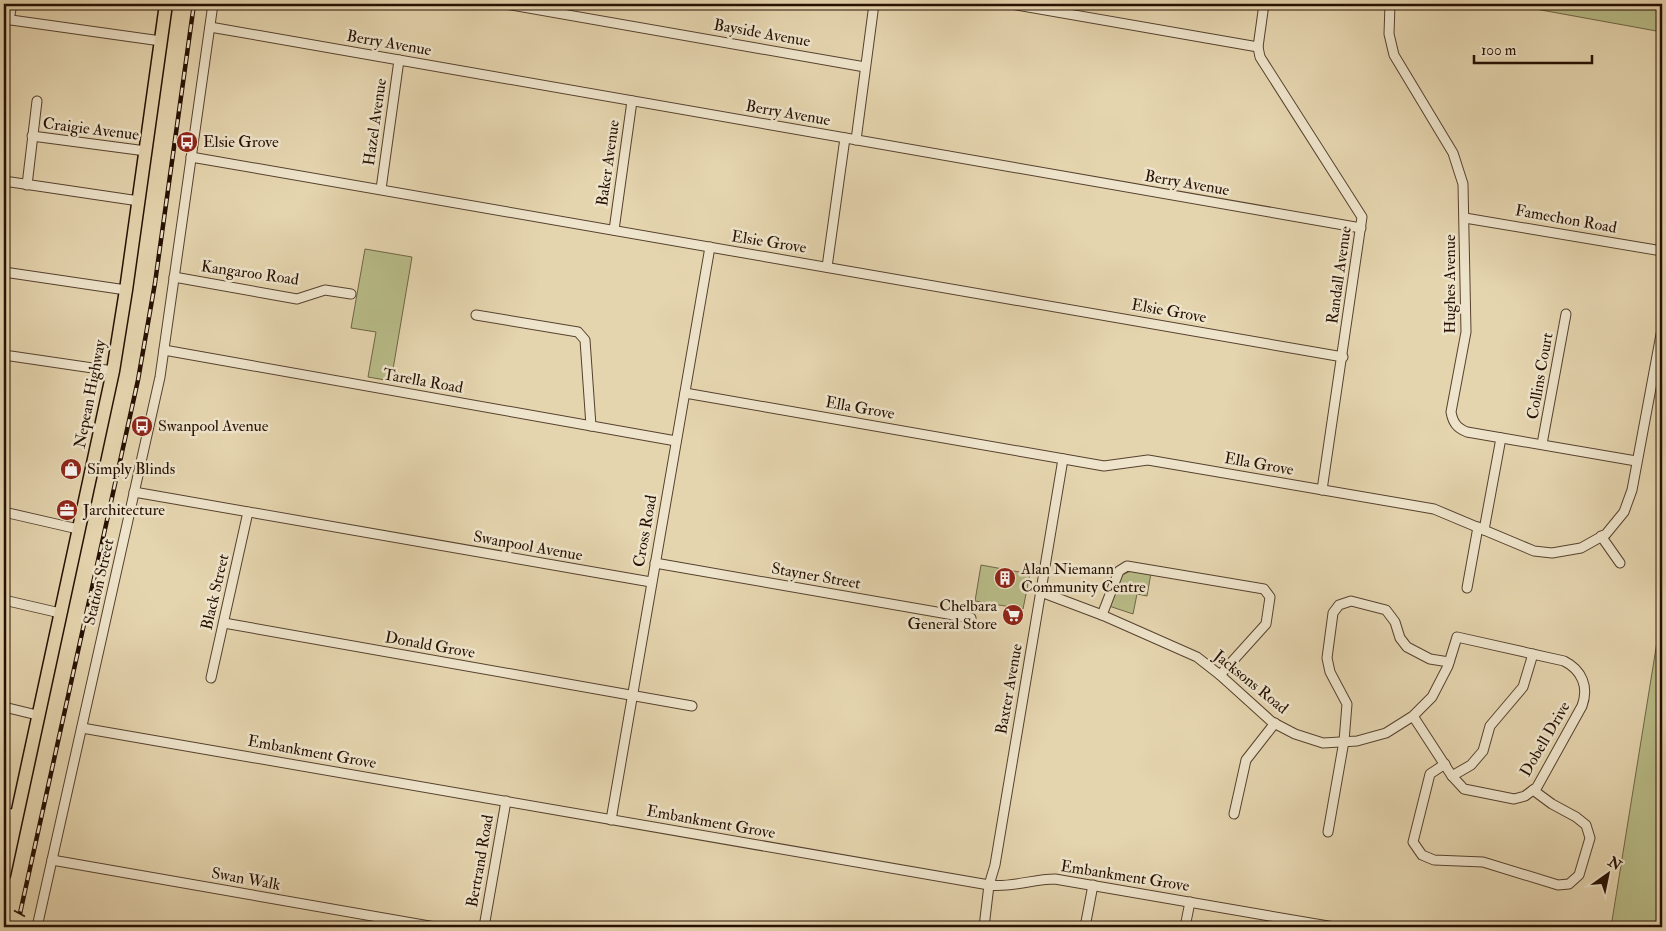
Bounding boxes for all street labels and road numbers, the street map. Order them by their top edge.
street label: Bayside Avenue [712,15,812,51]
street label: Berry Avenue [345,26,433,60]
street label: Hazel Avenue [359,77,391,167]
street label: Berry Avenue [744,96,832,130]
street label: Craigie Avenue [42,113,141,145]
street label: Baker Avenue [592,118,624,207]
street label: Berry Avenue [1143,166,1231,200]
street label: Famechon Road [1514,200,1618,238]
street label: Randall Avenue [1322,224,1356,325]
street label: Elsie Grove [730,226,808,258]
street label: Hughes Avenue [1440,234,1460,334]
street label: Kangaroo Road [200,256,300,290]
street label: Elsie Grove [1130,295,1208,327]
street label: Collins Court [1523,331,1557,421]
street label: Nepean Highway [70,337,112,450]
street label: Tarella Road [381,364,465,398]
street label: Ella Grove [824,392,897,424]
street label: Ella Grove [1223,448,1296,480]
street label: Cross Road [629,493,661,569]
street label: Swanpool Avenue [472,527,584,566]
street label: Station Street [79,537,119,627]
street label: Black Street [197,552,233,632]
street label: Stayner Street [770,558,862,594]
street label: Donald Grove [383,627,477,663]
street label: Baxter Avenue [991,642,1027,736]
street label: Jacksons Road [1208,645,1293,719]
street label: Dobell Drive [1515,698,1575,780]
street label: Embankment Grove [246,731,378,773]
street label: Embankment Grove [645,801,777,843]
street label: Bertrand Road [462,813,498,909]
street label: Embankment Grove [1059,856,1191,896]
street label: Swan Walk [210,863,283,895]

